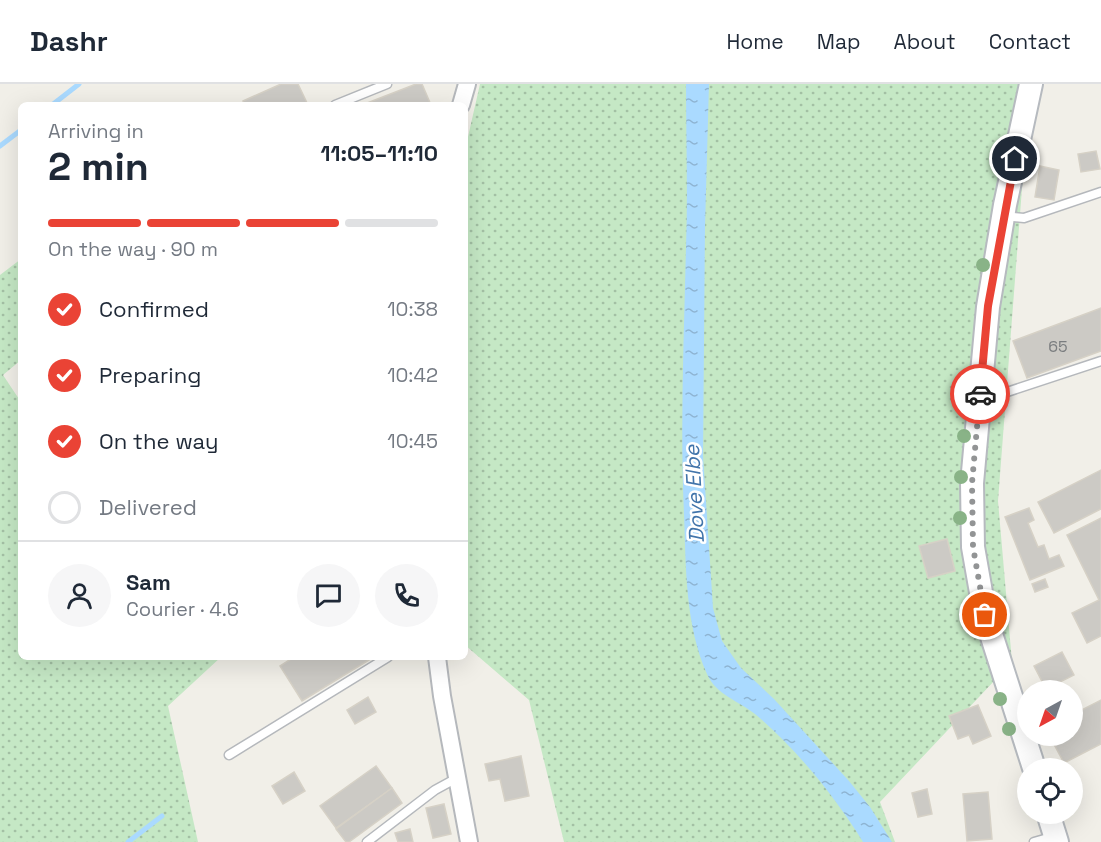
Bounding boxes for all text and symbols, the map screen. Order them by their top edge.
text: Dashr [30,23,108,59]
text: Home [726,28,784,55]
text: Map [817,28,861,55]
text: About [894,28,956,55]
text: Contact [989,28,1071,55]
text: Arriving in [48,118,144,144]
pin [989,133,1040,184]
text: 11:05–11:10 [321,139,438,167]
text: 2 min [48,142,149,191]
icon: home [998,142,1031,175]
text: On the way · 90 m [48,236,218,262]
icon: check [48,293,81,326]
text: Confirmed [99,295,209,323]
text: 10:38 [387,296,438,322]
house number: 65 [1048,336,1068,357]
icon: check [48,359,81,392]
text: Preparing [99,361,201,389]
text: 10:42 [387,362,438,388]
courier [950,364,1010,424]
icon: car [964,378,997,411]
icon: check [48,425,81,458]
text: On the way [99,427,218,455]
text: 10:45 [387,428,438,454]
water label: Dove Elbe [678,443,710,544]
text: Delivered [99,493,197,521]
button: person [48,564,111,627]
button: chat [297,564,360,627]
button: phone [375,564,438,627]
text: Sam [126,568,171,596]
pin [959,589,1010,640]
text: Courier · 4.6 [126,596,239,622]
icon: bag [968,598,1001,631]
north arrow [1017,680,1083,746]
map controls [1017,680,1083,824]
button: locate [1017,758,1083,824]

